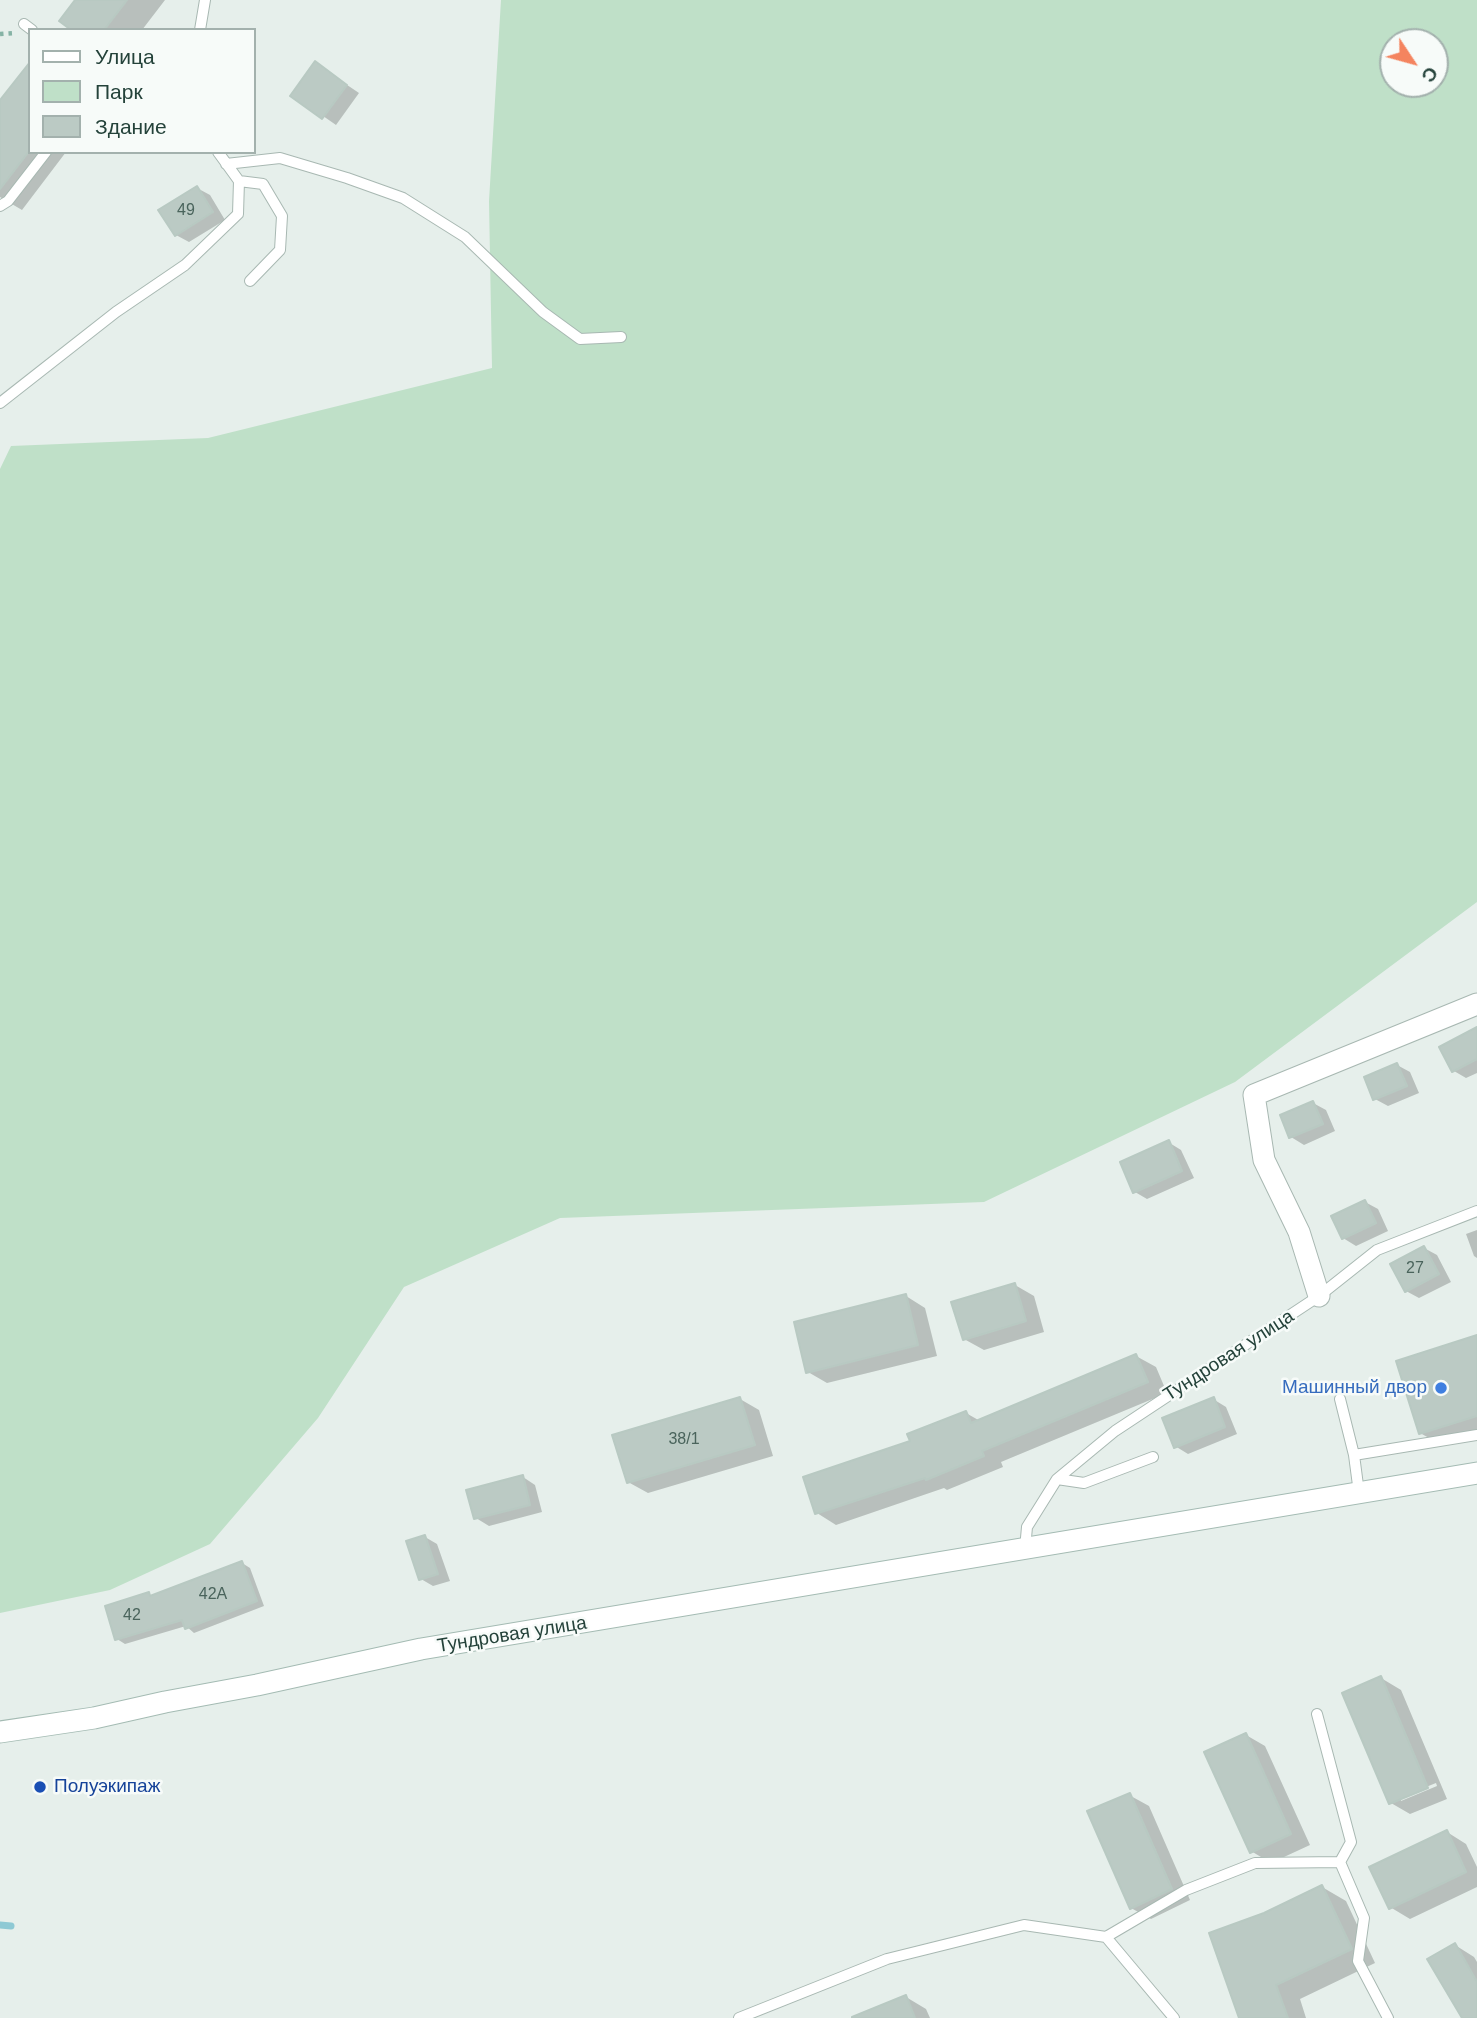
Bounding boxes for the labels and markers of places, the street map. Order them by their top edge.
place label: Машинный двор [1282,1377,1427,1399]
marker: Машинный двор [1433,1380,1449,1396]
place label: Полуэкипаж [54,1776,160,1798]
marker: Полуэкипаж [32,1779,48,1795]

